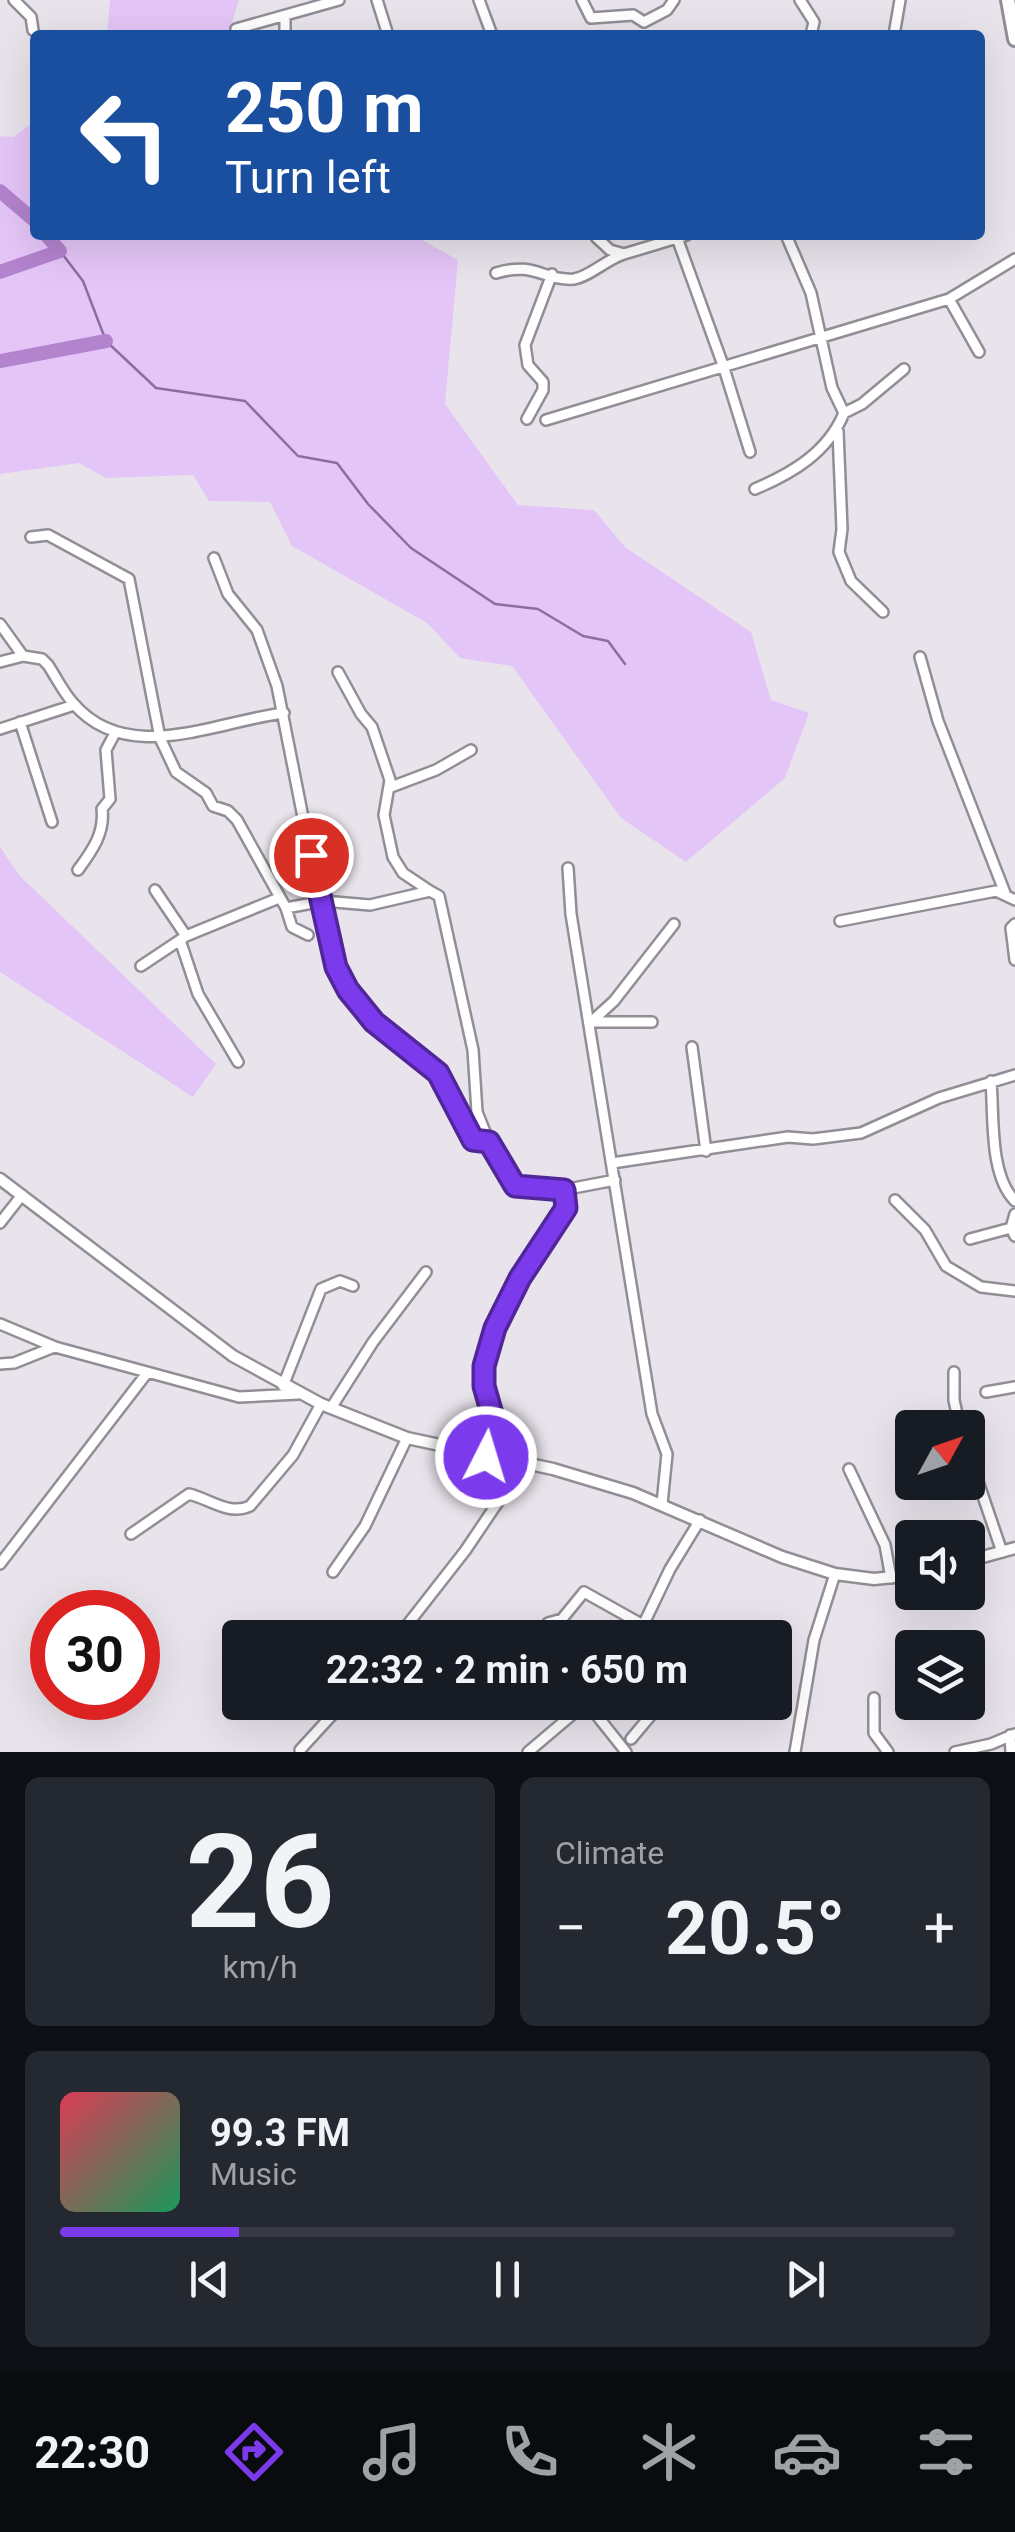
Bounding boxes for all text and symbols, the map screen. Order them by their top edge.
text: 250 m [225,67,424,149]
icon: left [60,70,190,200]
text: Turn left [225,151,391,204]
pin [269,813,354,898]
icon: arrive [284,828,339,883]
position arrow [434,1405,538,1509]
north arrow [895,1410,985,1500]
map controls [895,1410,985,1720]
button: sound [895,1520,985,1610]
speed limit sign: 30 [30,1590,160,1720]
button: layers [895,1630,985,1720]
text: 22:32 · 2 min · 650 m [326,1648,688,1692]
text: 26 [185,1806,335,1959]
text: Climate [555,1834,664,1872]
text: 20.5° [665,1884,845,1972]
text: − [555,1896,586,1960]
text: + [924,1896,955,1960]
text: km/h [222,1948,298,1986]
text: 99.3 FM [210,2111,350,2155]
text: Music [210,2155,297,2193]
icon: previous [182,2252,237,2307]
icon: pause [480,2252,535,2307]
icon: next [778,2252,833,2307]
icon: directions [219,2417,289,2487]
icon: music [357,2417,427,2487]
icon: phone [495,2417,565,2487]
icon: climate [634,2417,704,2487]
icon: car [772,2417,842,2487]
icon: filters [911,2417,981,2487]
text: 22:30 [34,2426,150,2479]

